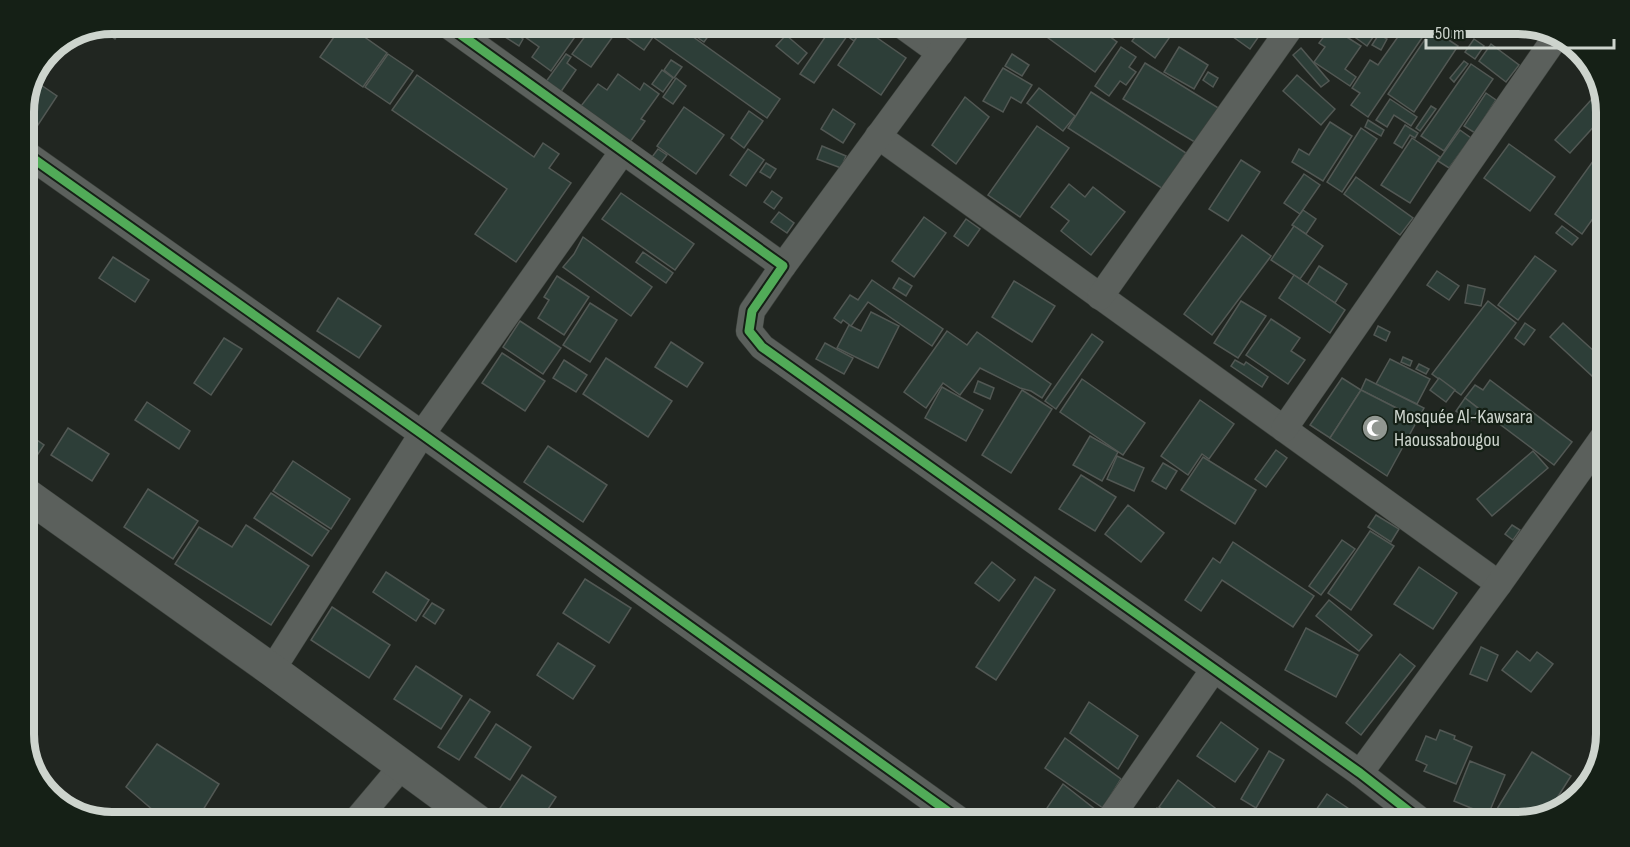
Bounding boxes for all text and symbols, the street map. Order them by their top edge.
scale bar [1426,12,1614,50]
text: 50 m [1435,23,1465,44]
place label: Mosquée Al-Kawsara Haoussabougou [1394,405,1533,452]
mosque icon: Mosquée Al-Kawsara Haoussabougou [1360,413,1390,443]

